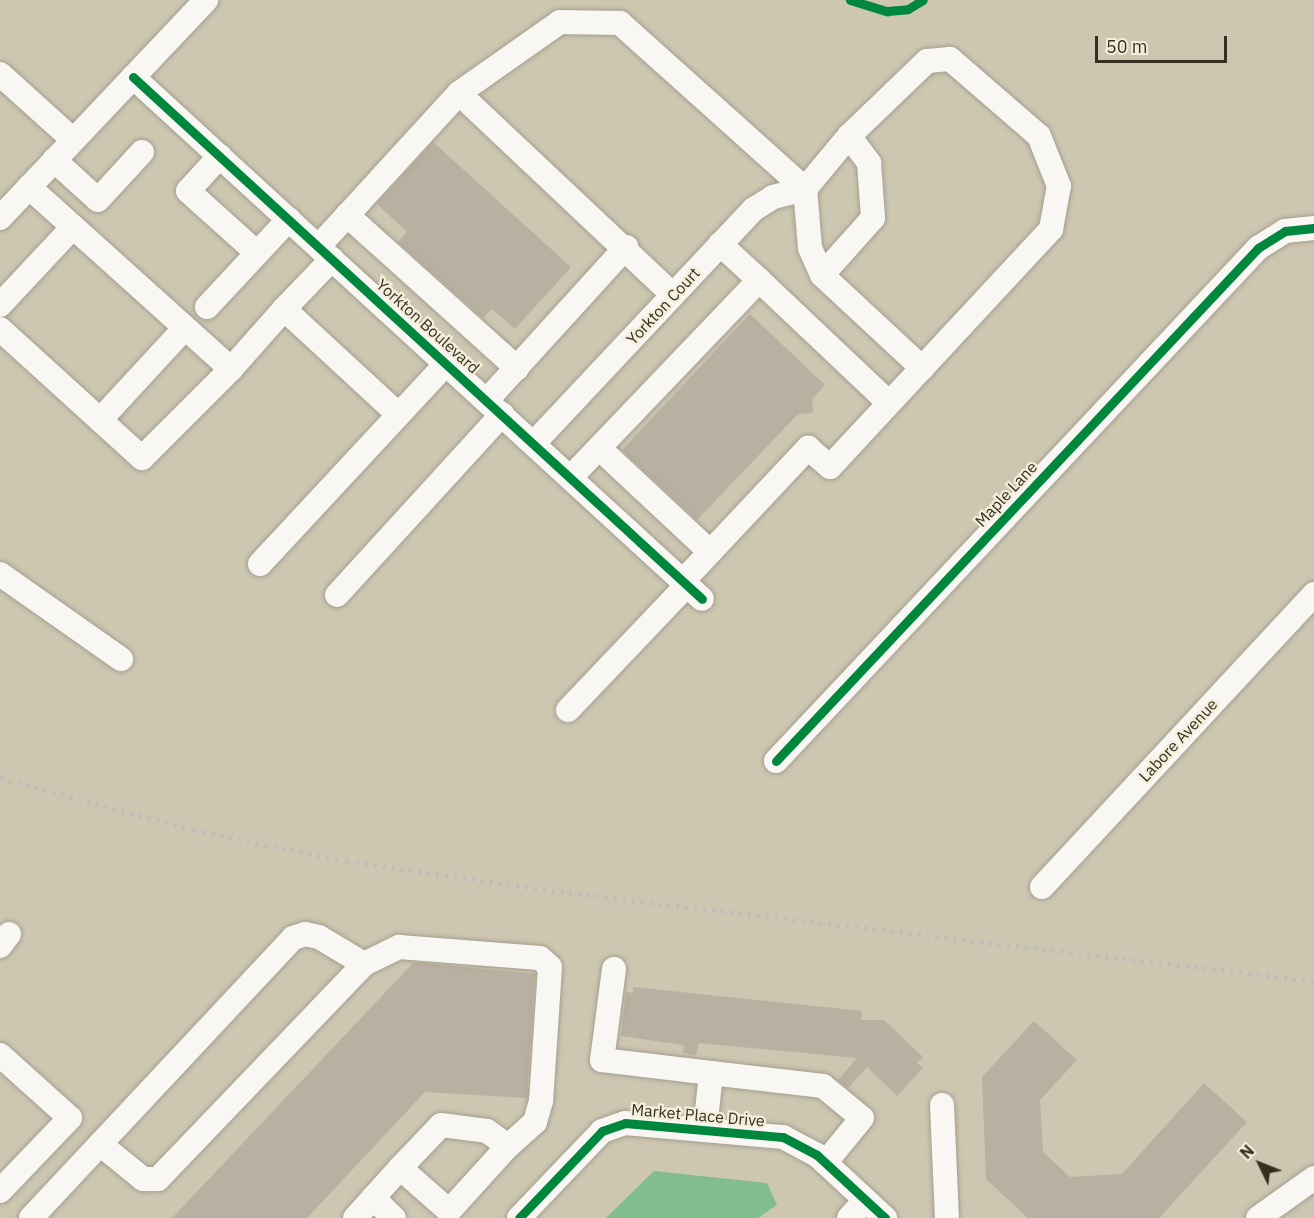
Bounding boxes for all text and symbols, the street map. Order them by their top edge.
scale bar [1098,24,1230,62]
text: 50 m [1106,35,1148,58]
street label: Yorkton Court [622,263,704,349]
street label: Yorkton Boulevard [373,275,483,377]
street label: Maple Lane [971,457,1041,531]
street label: Labore Avenue [1135,694,1221,786]
street label: Market Place Drive [630,1100,766,1130]
north arrow [1230,1134,1290,1194]
text: N [1236,1141,1258,1163]

